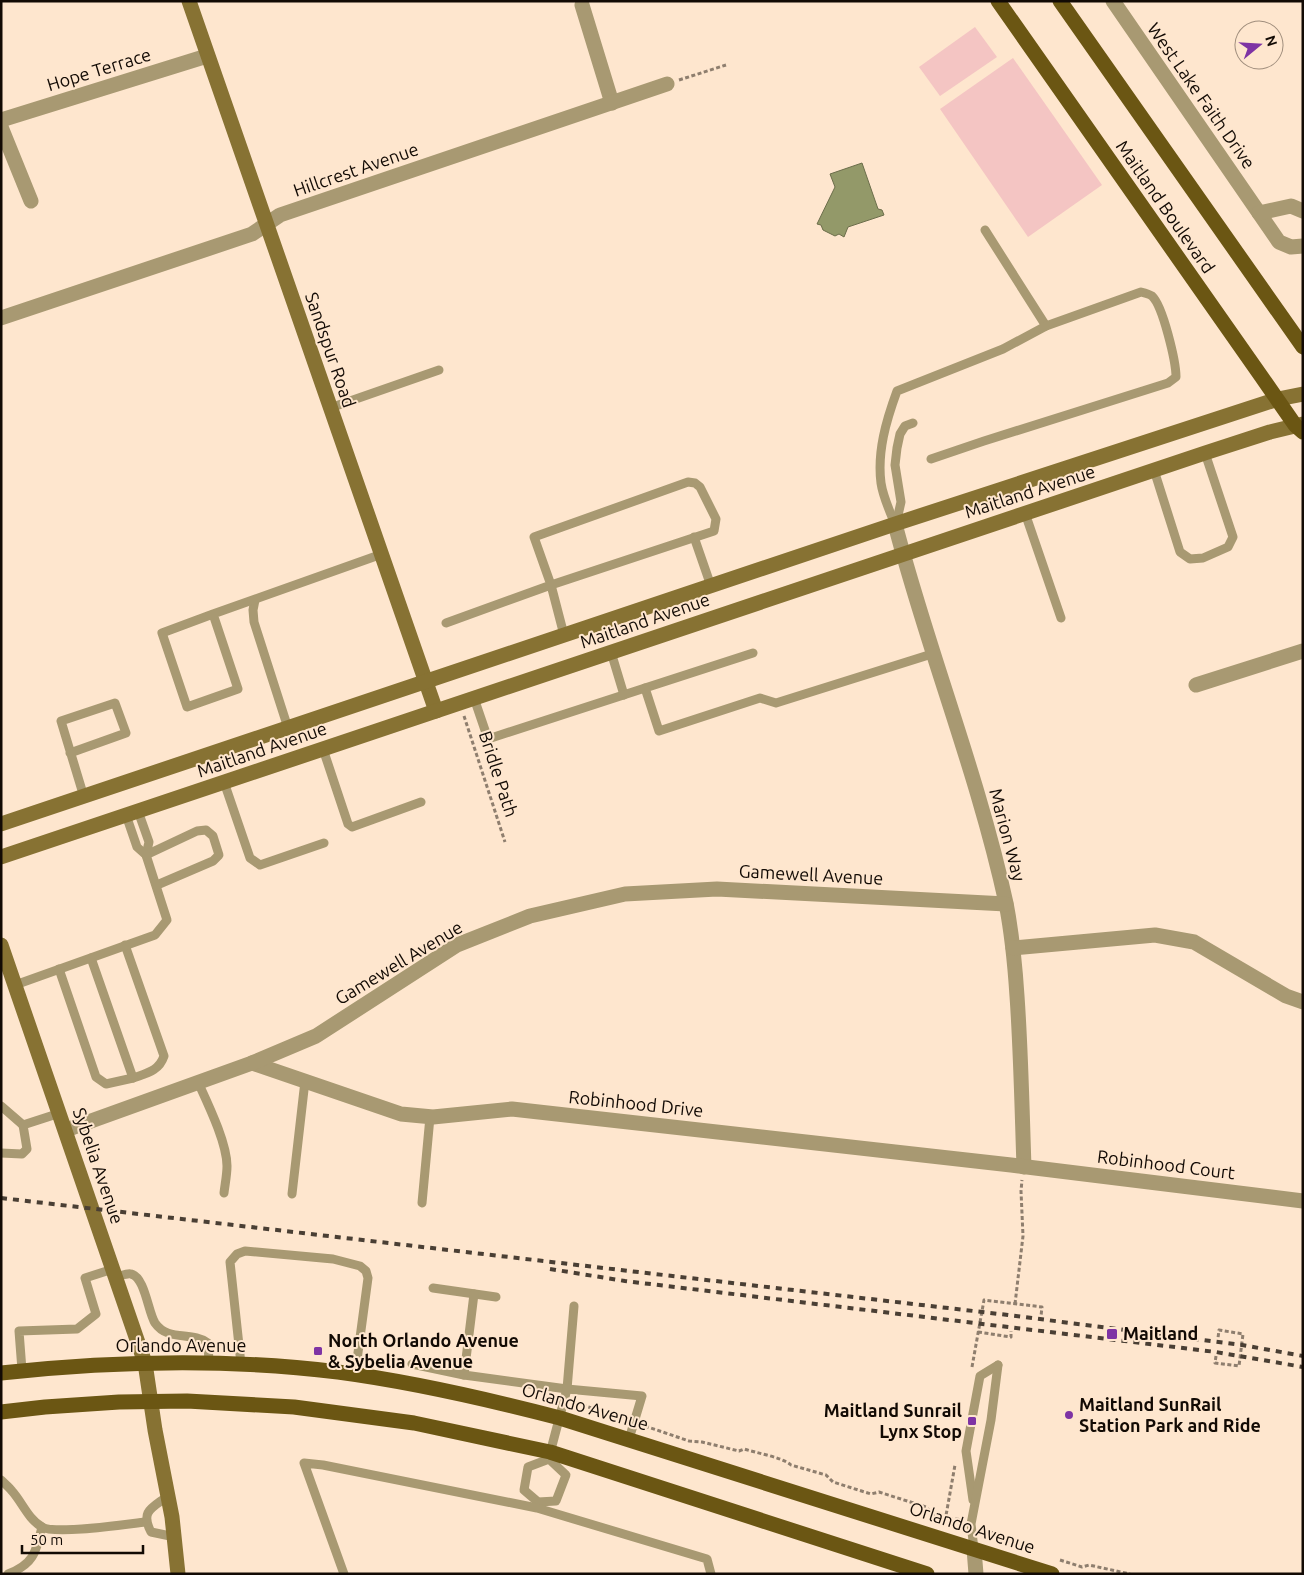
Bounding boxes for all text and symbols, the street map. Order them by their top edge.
street label: West Lake Faith Drive [1144,19,1260,172]
north arrow [1234,20,1284,70]
text: N [1262,34,1281,48]
street label: Hope Terrace [44,44,153,94]
street label: Maitland Boulevard [1112,136,1219,277]
street label: Hillcrest Avenue [290,138,421,200]
street label: Sandspur Road [302,289,360,410]
street label: Maitland Avenue [962,461,1097,522]
street label: Maitland Avenue [577,588,712,652]
street label: Maitland Avenue [194,717,329,781]
street label: Bridle Path [476,728,522,819]
street label: Marion Way [986,786,1030,884]
street label: Gamewell Avenue [738,860,884,888]
street label: Gamewell Avenue [331,916,466,1008]
street label: Robinhood Drive [568,1086,704,1120]
street label: Sybelia Avenue [70,1105,128,1226]
street label: Robinhood Court [1096,1146,1236,1182]
place label: Maitland [1123,1323,1198,1343]
marker: Maitland [1105,1327,1119,1341]
place label: North Orlando Avenue & Sybelia Avenue [328,1330,519,1371]
street label: Orlando Avenue [116,1335,246,1355]
marker: North Orlando Avenue & Sybelia Avenue [312,1345,324,1357]
street label: Orlando Avenue [520,1378,651,1434]
place label: Maitland SunRail Station Park and Ride [1079,1394,1261,1435]
place label: Maitland Sunrail Lynx Stop [824,1400,963,1441]
marker: Maitland SunRail Station Park and Ride [1063,1409,1075,1421]
marker: Maitland Sunrail Lynx Stop [966,1415,978,1427]
street label: Orlando Avenue [907,1497,1038,1557]
scale bar [22,1522,144,1554]
text: 50 m [30,1531,63,1548]

